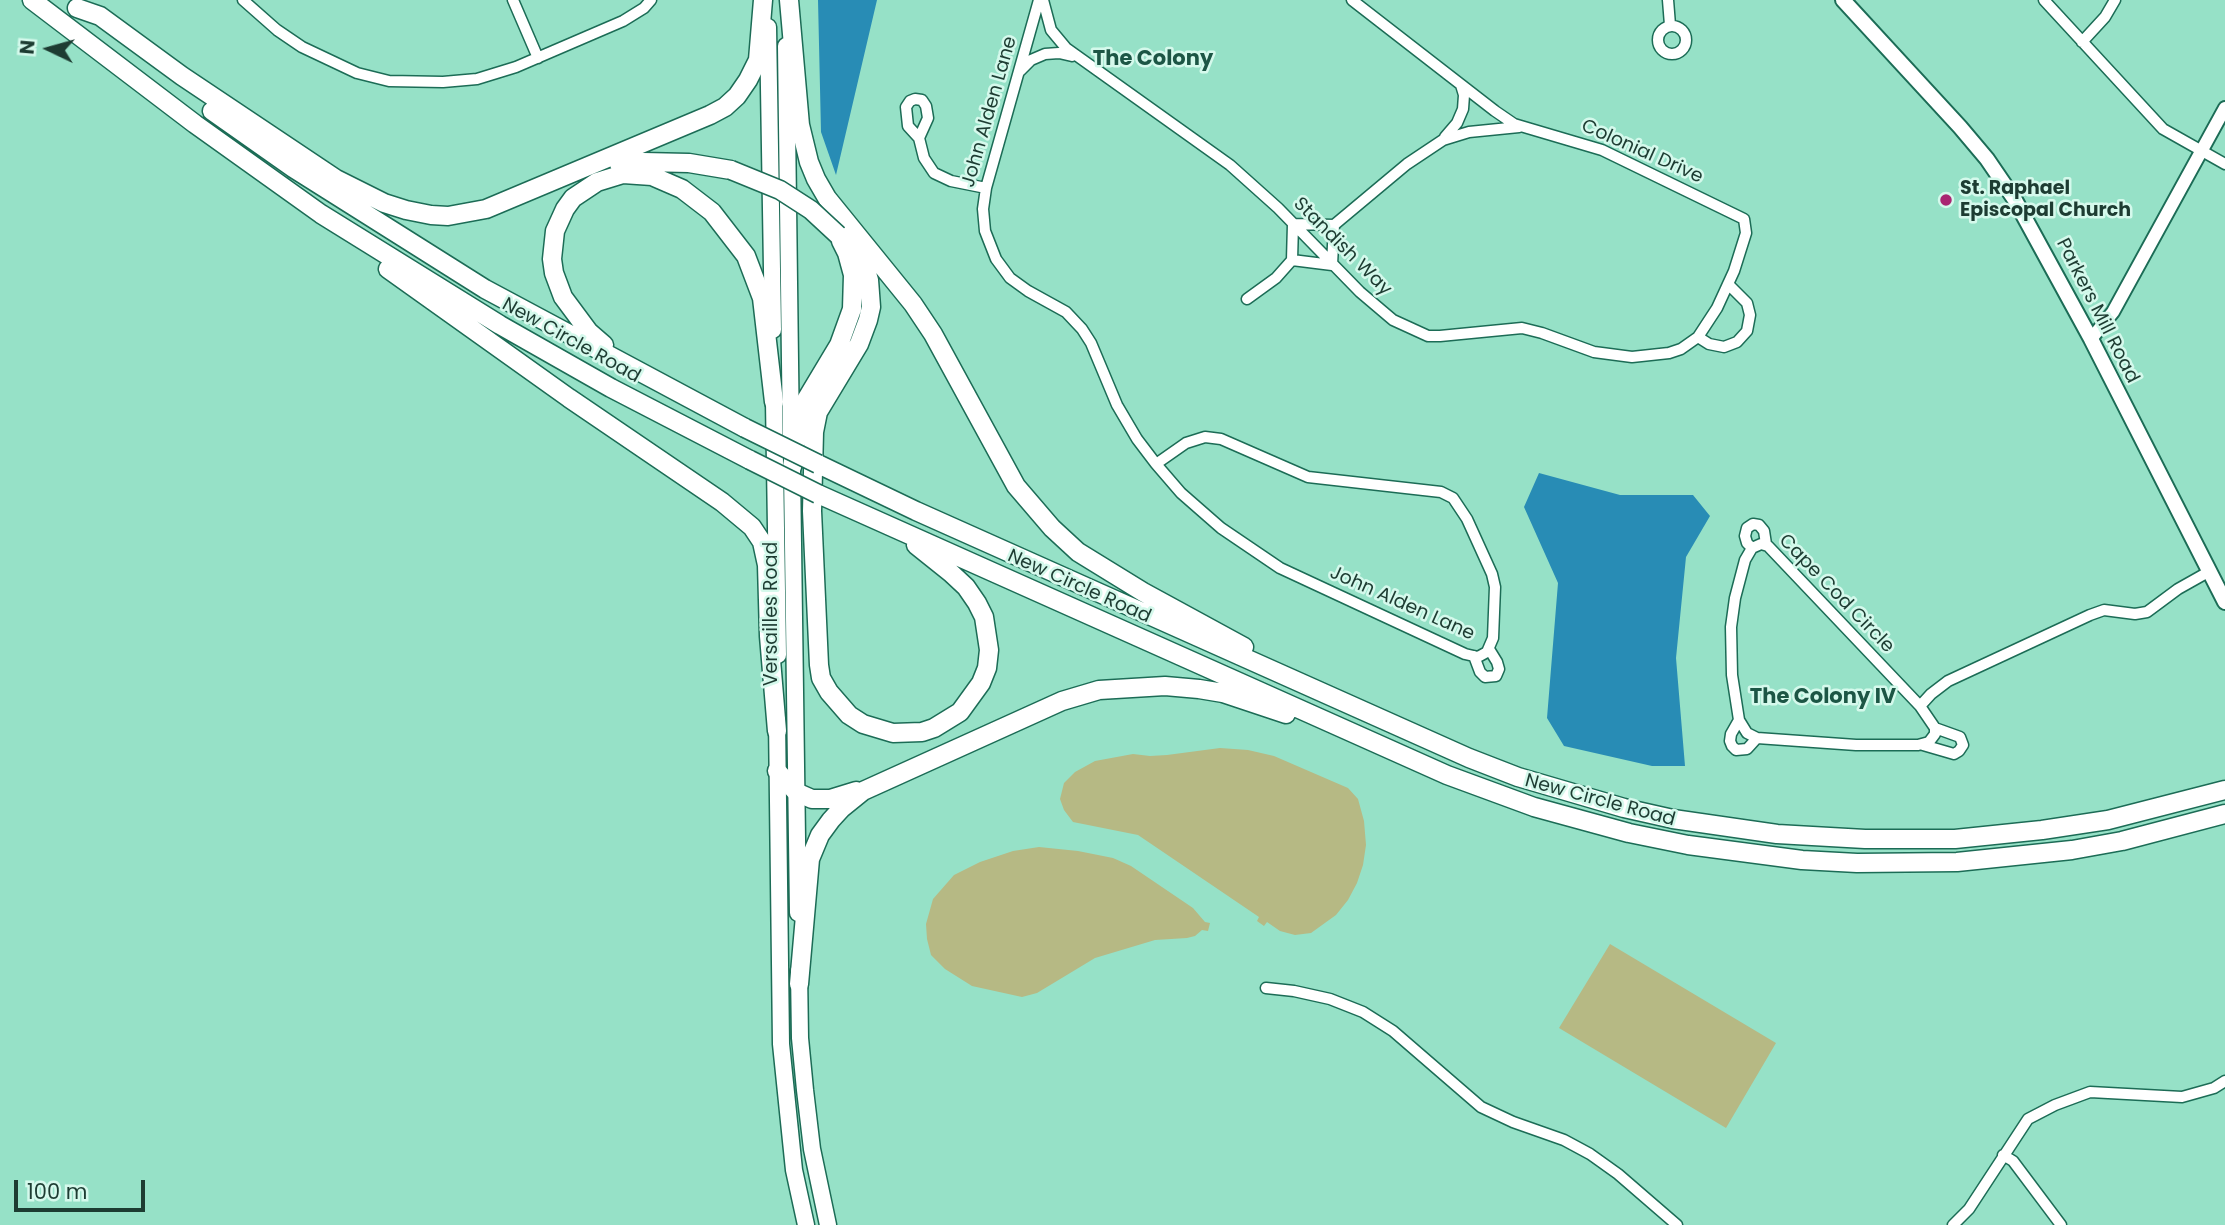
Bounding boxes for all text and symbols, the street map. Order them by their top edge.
north arrow [14,14,84,84]
street label: John Alden Lane [958,34,1022,190]
text: N [14,39,42,55]
district label: The Colony [1093,47,1213,73]
street label: Colonial Drive [1578,115,1706,189]
place label: St. Raphael Episcopal Church [1960,178,2131,222]
marker: St. Raphael Episcopal Church [1938,192,1954,208]
street label: Standish Way [1288,193,1396,301]
street label: Parkers Mill Road [2051,235,2143,387]
street label: New Circle Road [498,294,644,388]
street label: Cape Cod Circle [1773,530,1899,658]
street label: Versailles Road [761,542,783,686]
street label: New Circle Road [1004,545,1154,629]
street label: John Alden Lane [1326,562,1478,646]
district label: The Colony IV [1750,685,1896,711]
street label: New Circle Road [1522,770,1678,832]
scale bar [18,1166,149,1210]
text: 100 m [27,1177,87,1206]

